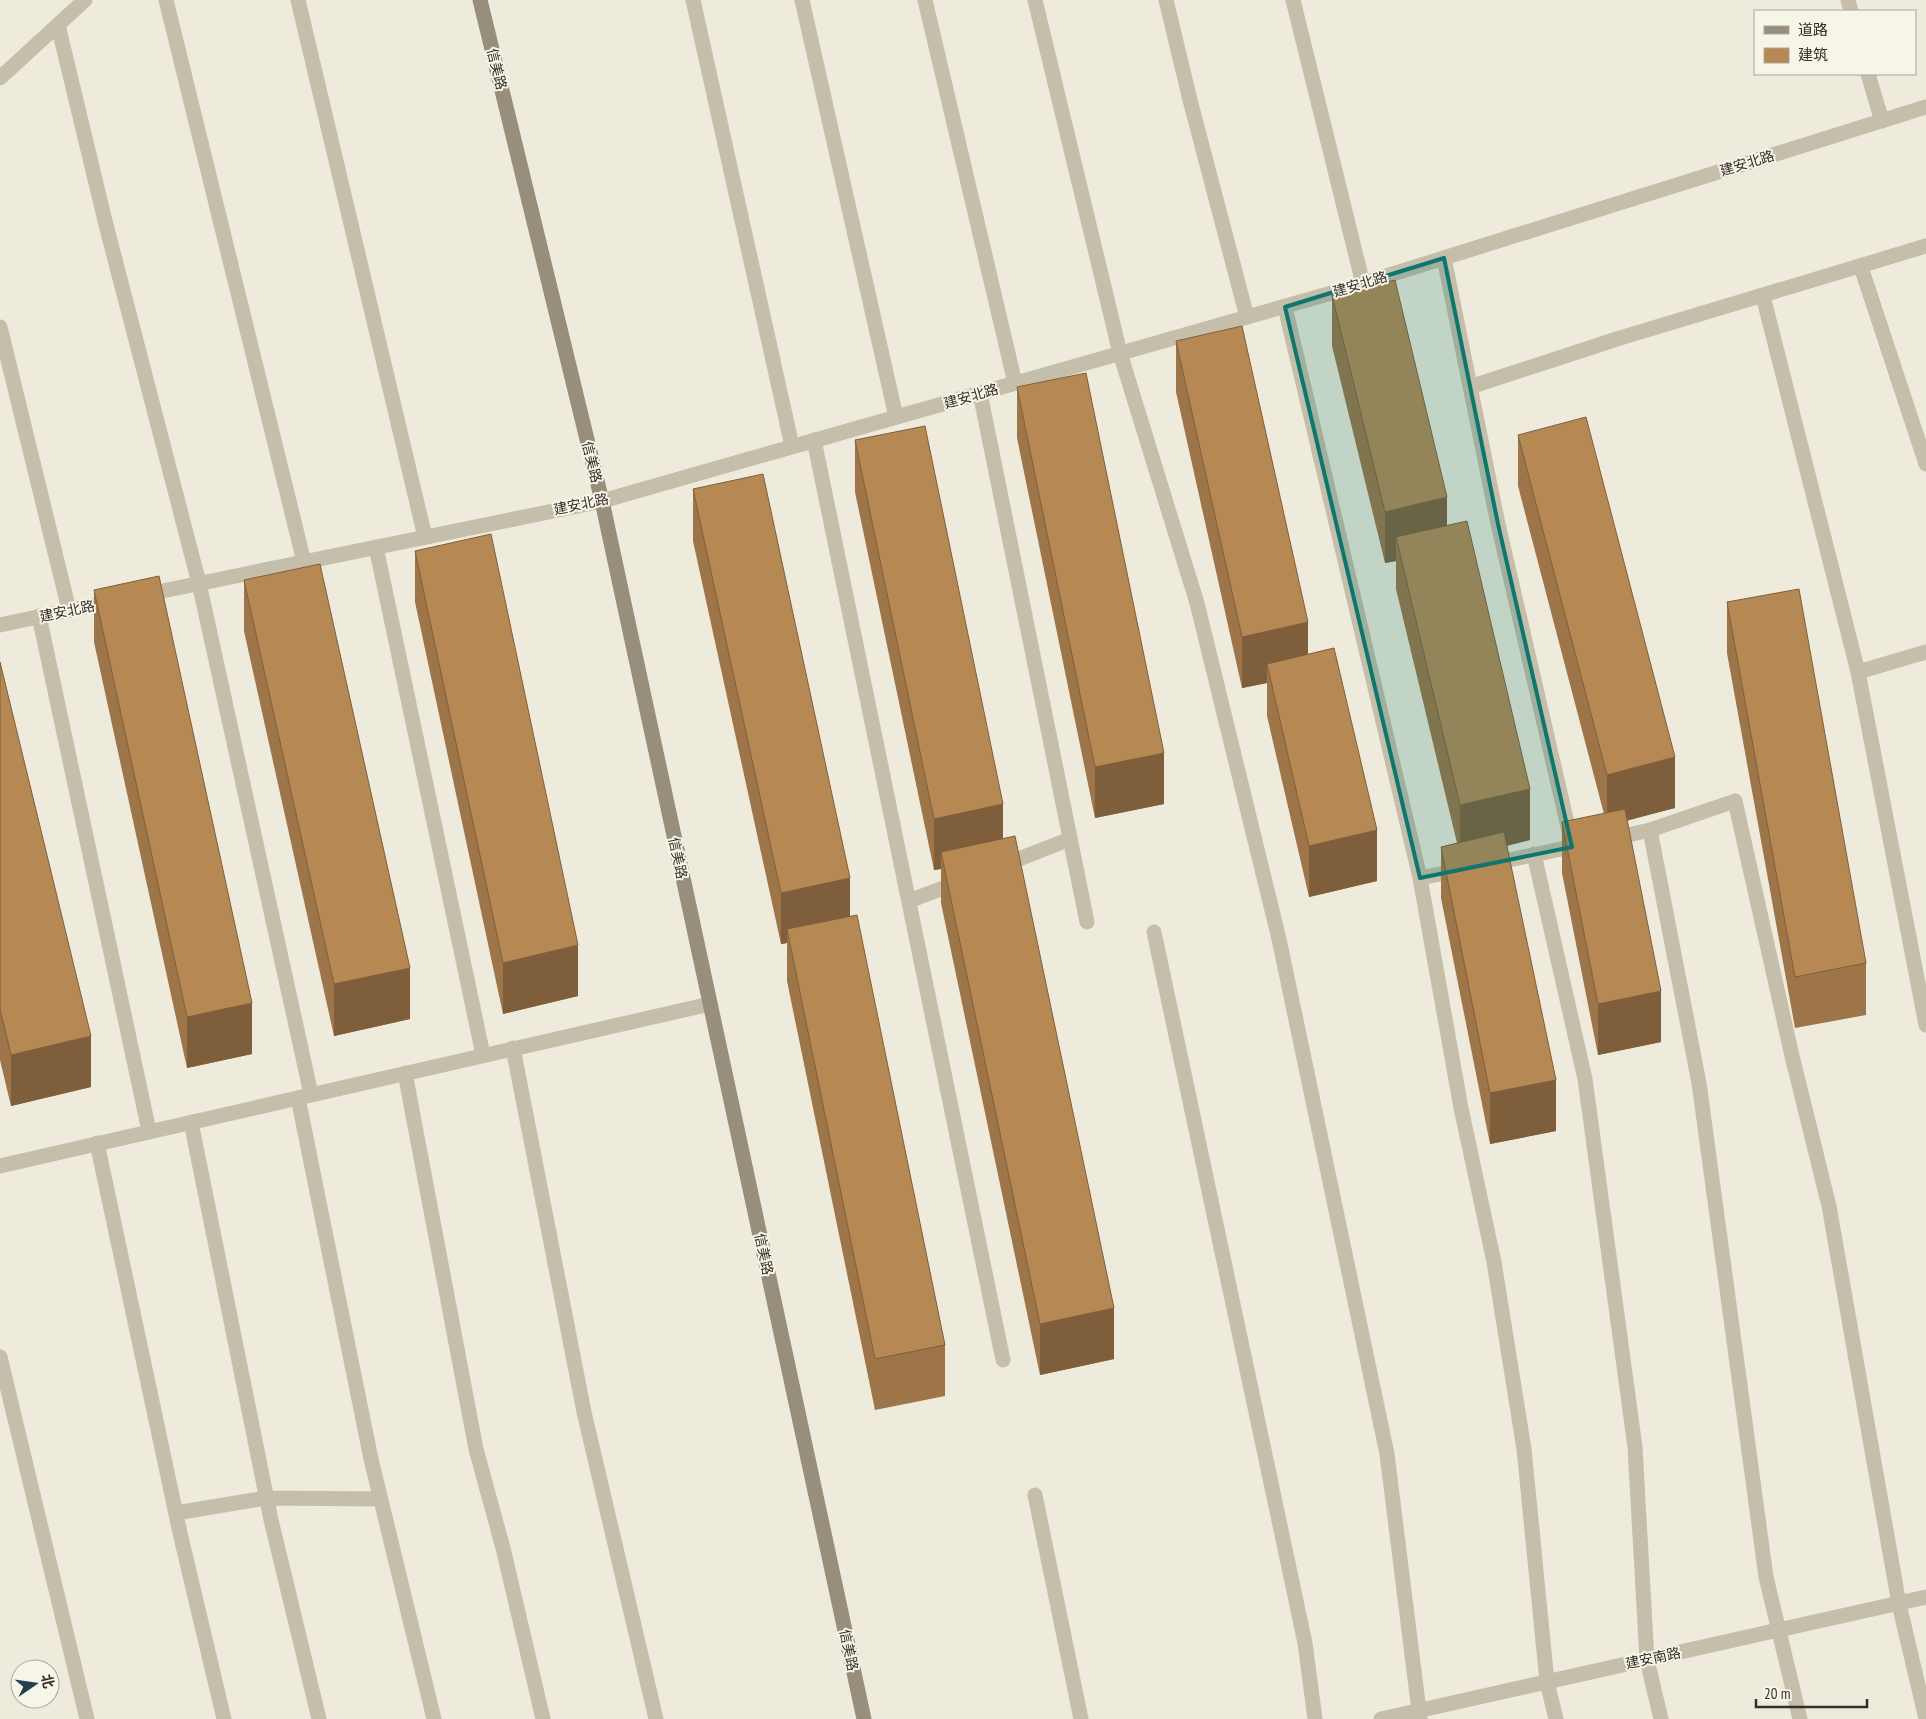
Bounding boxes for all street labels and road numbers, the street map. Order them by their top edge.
street label: 信美路 [483,46,511,92]
street label: 建安北路 [1718,146,1776,180]
street label: 建安北路 [1331,267,1389,301]
street label: 建安北路 [942,380,1000,412]
street label: 信美路 [578,439,606,485]
street label: 建安北路 [552,489,610,519]
street label: 建安北路 [38,596,96,626]
street label: 信美路 [665,836,691,880]
street label: 信美路 [751,1232,777,1276]
street label: 信美路 [836,1628,862,1672]
street label: 建安南路 [1624,1643,1682,1673]

